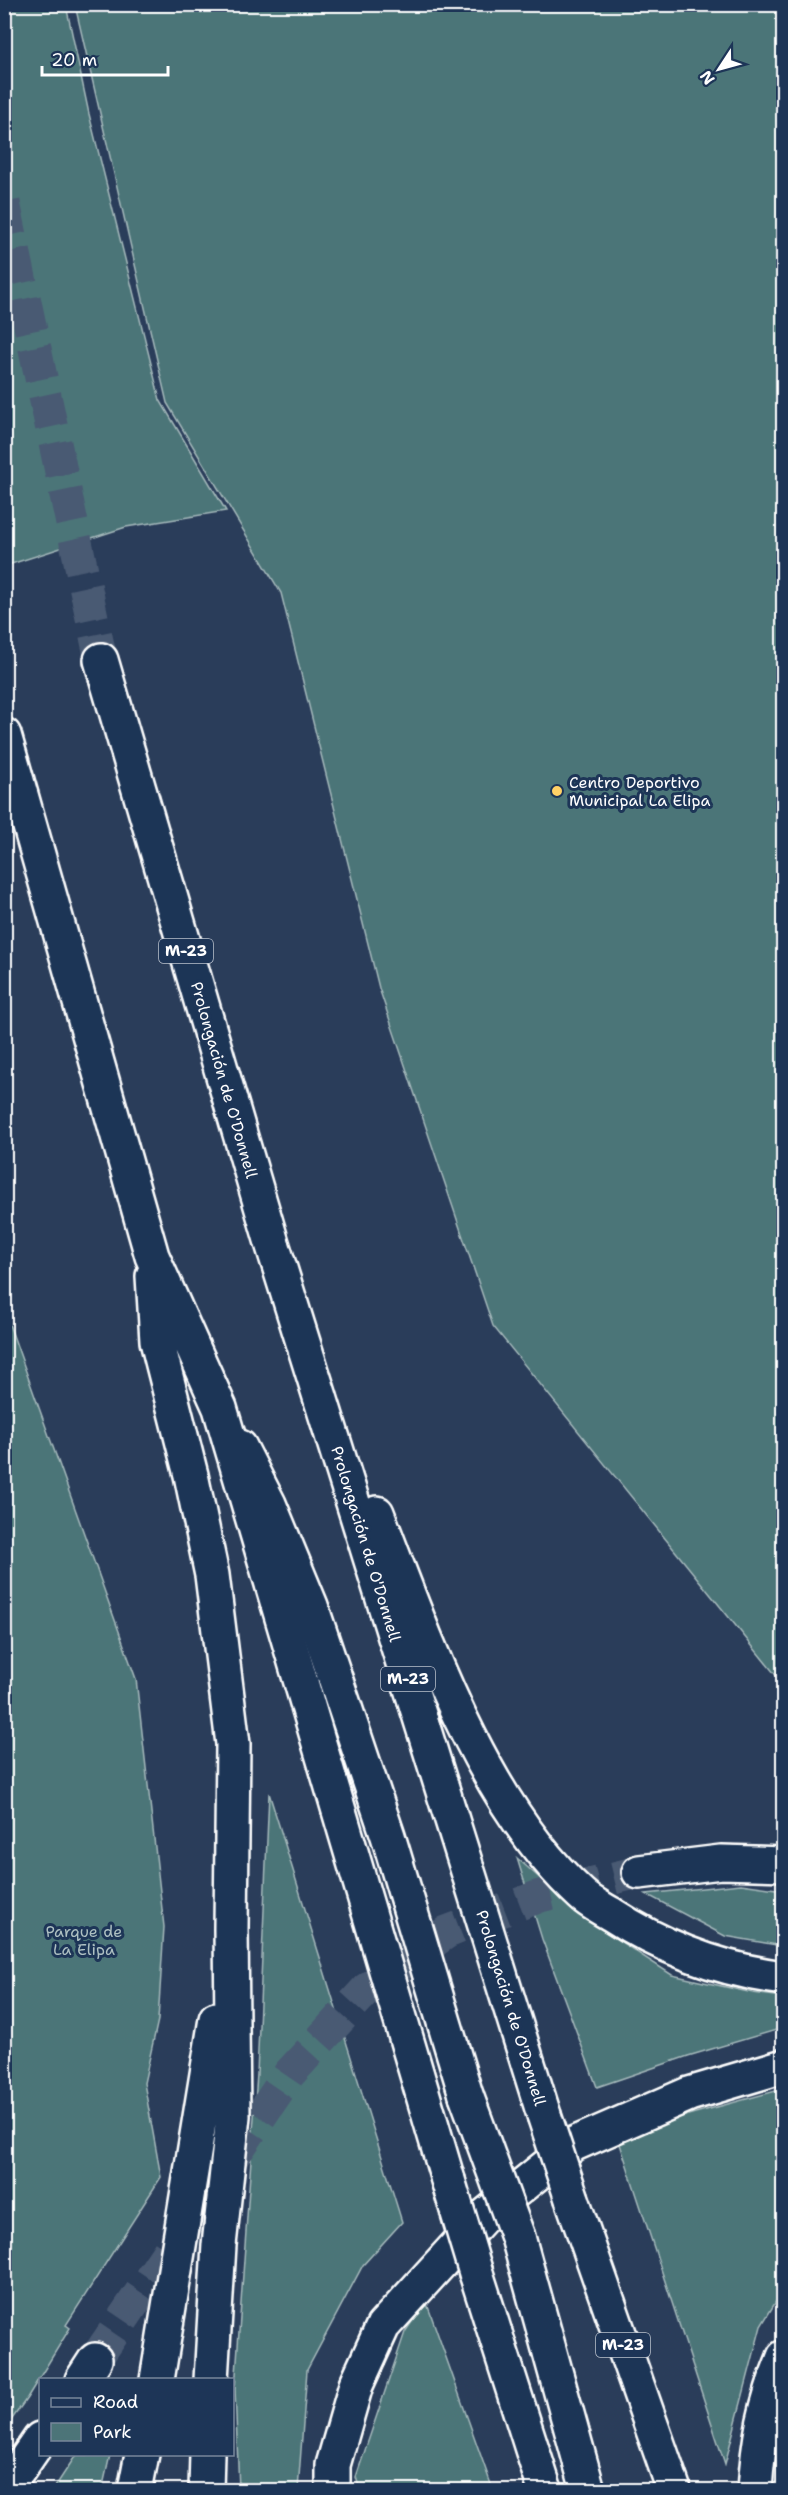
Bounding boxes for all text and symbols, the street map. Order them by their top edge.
scale bar [42,39,168,77]
north arrow [689,39,749,99]
text: 20 m [51,48,97,72]
text: N [695,66,719,89]
place label: Centro Deportivo Municipal La Elipa [569,772,711,811]
marker: Centro Deportivo Municipal La Elipa [550,784,564,798]
road number: M-23 [159,939,213,963]
street label: Prolongación de O'Donnell [186,979,262,1181]
street label: Prolongación de O'Donnell [326,1444,406,1645]
road number: M-23 [381,1667,435,1691]
street label: Prolongación de O'Donnell [471,1908,551,2109]
park label: Parque de La Elipa [46,1921,122,1960]
road number: M-23 [596,2333,650,2357]
legend [39,2378,234,2456]
text: Road [93,2390,138,2414]
text: Park [93,2420,132,2444]

